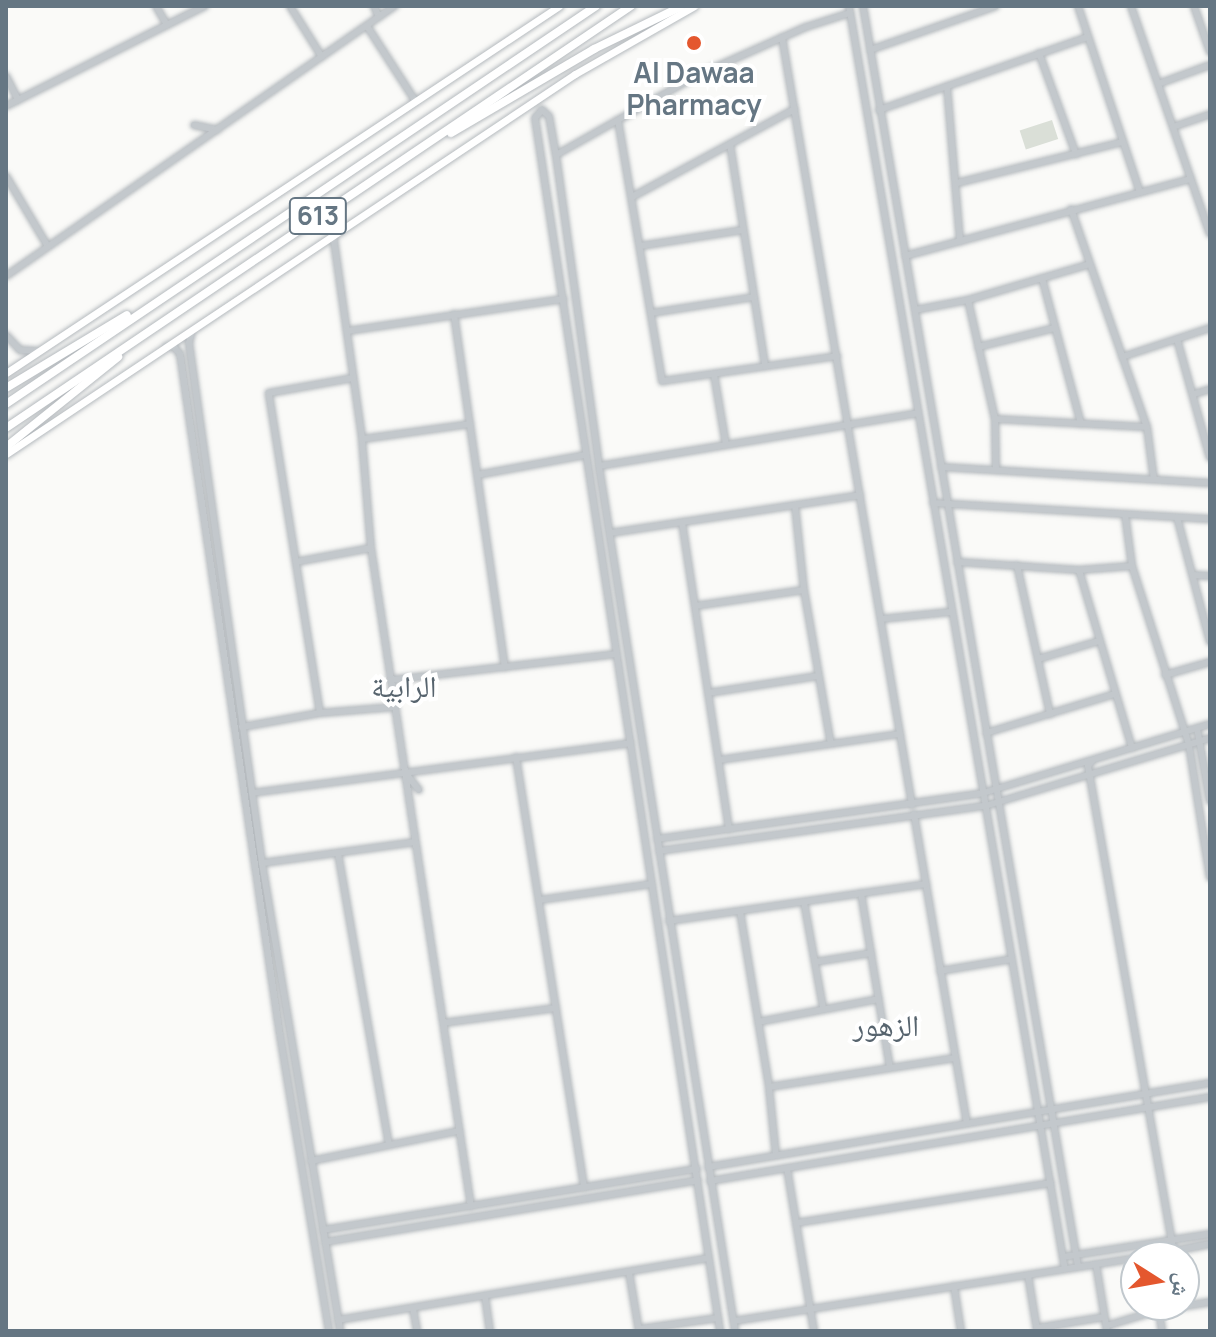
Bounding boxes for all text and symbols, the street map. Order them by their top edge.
marker: Al Dawaa Pharmacy [685,34,703,52]
place label: Al Dawaa Pharmacy [626,55,762,121]
road number: 613 [288,194,348,238]
district label: الرابية [371,668,437,704]
district label: الزهور [853,1007,919,1043]
north arrow [1120,1241,1200,1321]
text: ش [1165,1271,1199,1300]

